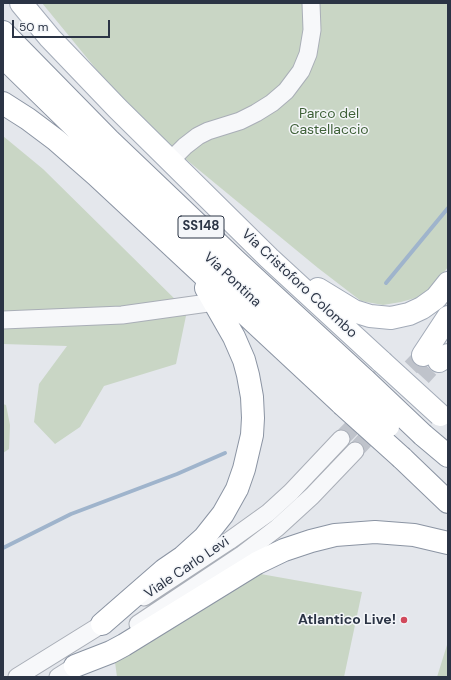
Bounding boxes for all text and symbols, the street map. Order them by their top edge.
scale bar [14,12,112,38]
text: 50 m [19,19,48,35]
park label: Parco del Castellaccio [289,106,369,138]
road number: SS148 [178,216,224,238]
street label: Via Cristoforo Colombo [238,226,360,342]
street label: Via Pontina [200,249,264,311]
street label: Viale Carlo Levi [141,533,233,603]
place label: Atlantico Live! [298,612,396,628]
marker: Atlantico Live! [399,615,409,625]

